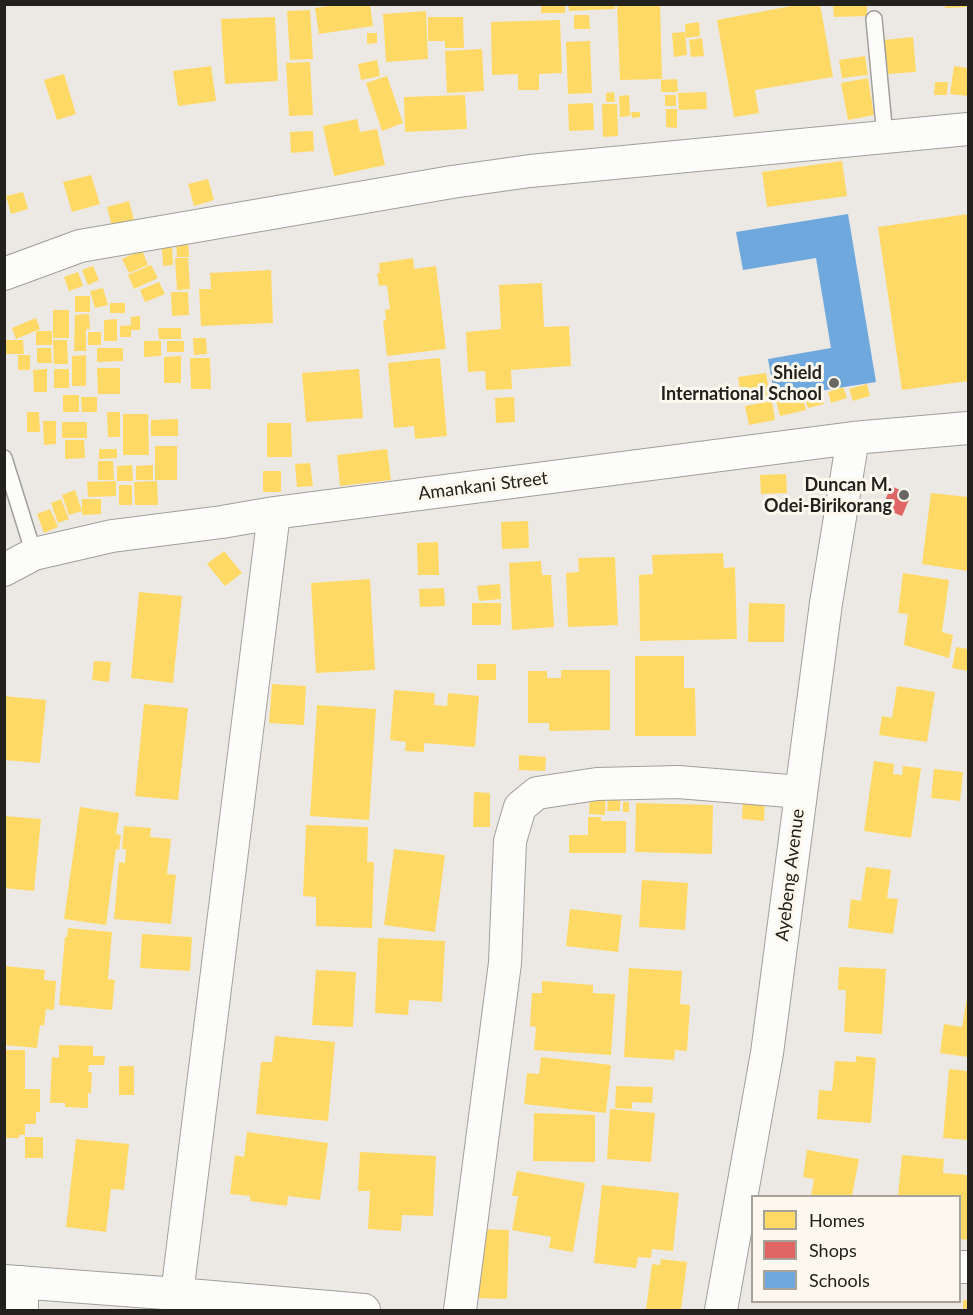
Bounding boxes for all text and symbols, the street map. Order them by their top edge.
place label: Shield International School [661,362,822,404]
marker: Shield International School [827,376,841,390]
street label: Amankani Street [417,467,549,505]
place label: Duncan M. Odei-Birikorang [764,474,892,516]
marker: Duncan M. Odei-Birikorang [897,488,911,502]
street label: Ayebeng Avenue [771,808,809,942]
legend [751,1195,961,1303]
text: Homes [809,1209,865,1231]
text: Shops [809,1239,857,1261]
text: Schools [809,1269,870,1291]

